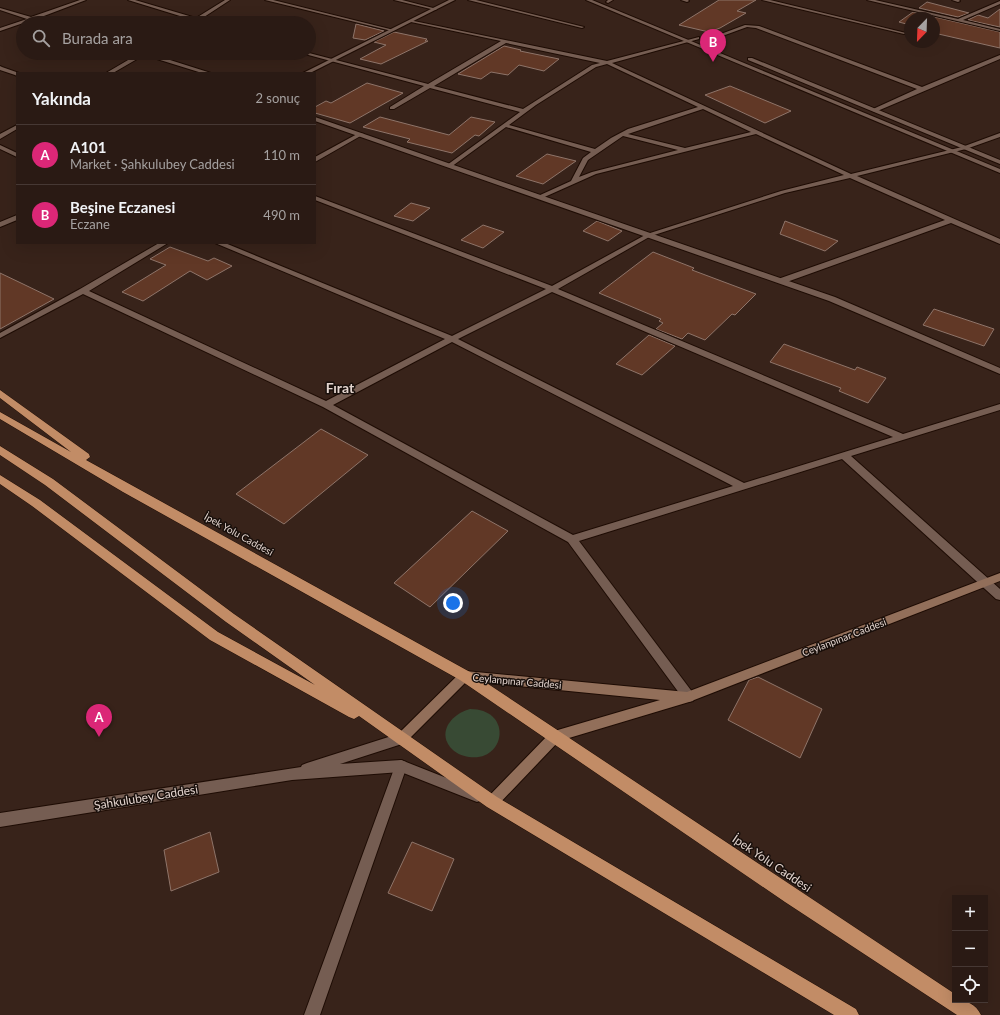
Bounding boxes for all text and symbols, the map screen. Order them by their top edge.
north arrow [904,12,940,48]
search box [16,16,316,60]
icon: search [30,27,52,49]
text: Burada ara [62,29,133,47]
pin: B [700,29,726,62]
text: Yakında [32,88,91,109]
text: 2 sonuç [255,90,300,106]
text: A101 [70,138,107,156]
text: A [40,147,50,163]
text: 110 m [263,147,300,163]
text: Market · Şahkulubey Caddesi [70,156,235,172]
text: Beşine Eczanesi [70,198,175,216]
text: B [41,207,49,223]
text: 490 m [263,207,300,223]
text: Eczane [70,216,110,232]
district label: Fırat [326,379,355,396]
street label: İpek Yolu Caddesi [202,510,276,558]
your location [443,593,463,613]
street label: Ceylanpınar Caddesi [800,615,888,659]
street label: Ceylanpınar Caddesi [472,671,562,691]
pin: A [86,704,112,737]
street label: Şahkulubey Caddesi [93,781,199,813]
street label: İpek Yolu Caddesi [729,831,815,895]
map controls [952,895,988,1003]
button: + [952,895,988,931]
button: − [952,931,988,967]
button: locate [952,967,988,1003]

